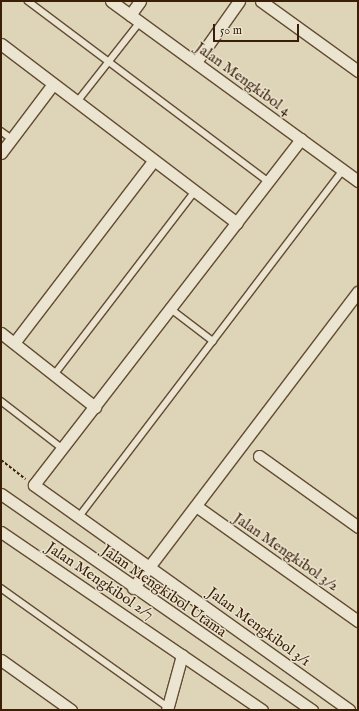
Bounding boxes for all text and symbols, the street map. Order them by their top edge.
scale bar [215,16,301,42]
text: 50 m [220,23,242,38]
street label: Jalan Mengkibol 4 [192,38,294,120]
street label: Jalan Mengkibol 3/2 [230,509,342,595]
street label: Jalan Mengkibol 2/7 [43,538,157,624]
street label: Jalan Mengkibol Utama [98,541,230,641]
street label: Jalan Mengkibol 3/1 [204,584,314,670]

